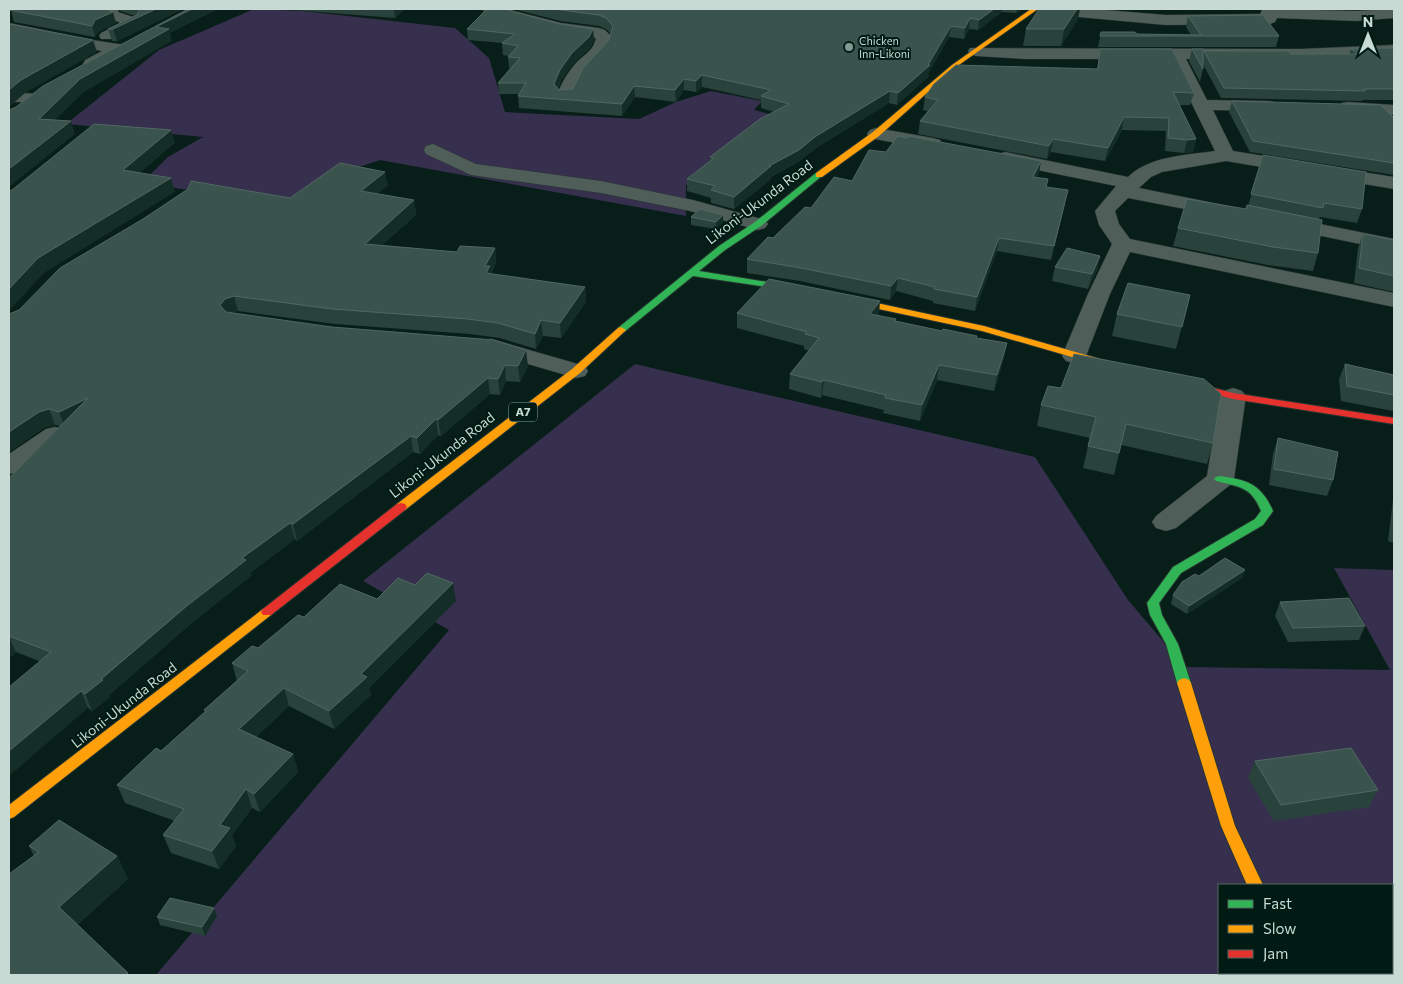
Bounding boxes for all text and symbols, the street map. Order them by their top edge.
north arrow [1343,10,1393,60]
text: N [1363,13,1373,30]
place label: Chicken Inn-Likoni [859,34,910,60]
marker: Chicken Inn-Likoni [843,41,855,53]
street label: Likoni-Ukunda Road [702,156,815,247]
road number: A7 [509,402,537,422]
street label: Likoni-Ukunda Road [386,408,498,501]
street label: Likoni-Ukunda Road [68,658,180,751]
legend [1218,884,1393,974]
text: Fast [1263,894,1292,912]
text: Slow [1263,919,1296,937]
text: Jam [1263,944,1288,962]

